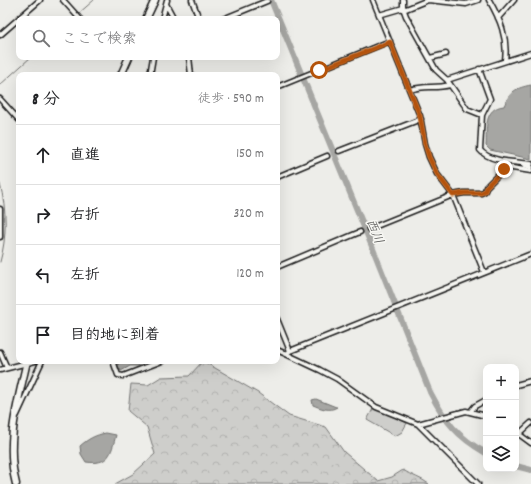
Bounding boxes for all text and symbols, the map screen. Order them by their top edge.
search box [16,16,280,60]
icon: search [30,27,52,49]
text: ここで検索 [62,29,137,51]
route start [310,61,328,79]
text: 8 分 [32,89,60,113]
text: 徒歩 · 590 m [198,90,264,109]
icon: ahead [32,144,54,166]
text: 直進 [70,145,100,167]
text: 150 m [236,145,264,164]
route end [495,160,513,178]
icon: right [32,204,54,226]
text: 右折 [70,205,100,227]
text: 320 m [234,205,264,224]
water label: 西川 [360,216,387,248]
icon: left [32,264,54,286]
text: 左折 [70,265,100,287]
text: 120 m [236,265,264,284]
icon: arrive [32,324,54,346]
text: 目的地に到着 [70,325,160,347]
map controls [483,364,519,472]
button: + [483,364,519,400]
button: − [483,400,519,436]
button: layers [483,436,519,472]

